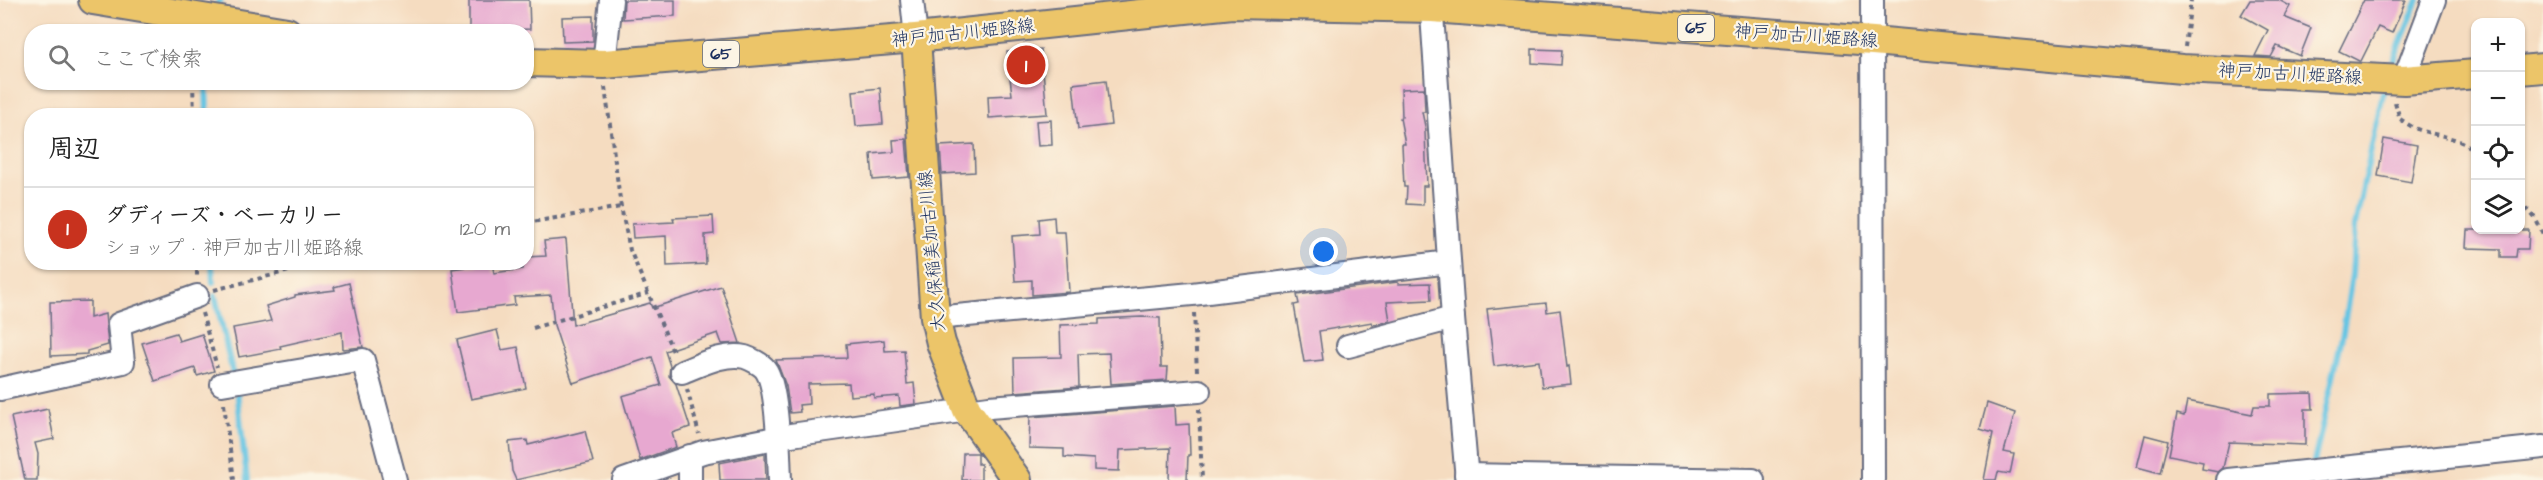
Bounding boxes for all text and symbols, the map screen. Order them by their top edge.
street label: 神戸加古川姫路線 [890,13,1036,53]
road number: 65 [1678,15,1714,41]
map controls [2471,18,2525,234]
button: + [2471,18,2525,72]
street label: 神戸加古川姫路線 [1733,19,1879,53]
search box [24,24,534,90]
icon: search [45,41,78,74]
road number: 65 [703,41,739,67]
pin: 1 [1006,42,1046,88]
text: ここで検索 [93,44,203,75]
street label: 神戸加古川姫路線 [2217,58,2363,90]
button: − [2471,72,2525,126]
button: locate [2471,126,2525,180]
text: 周辺 [48,131,100,167]
street label: 大久保稲美加古川線 [912,169,952,333]
button: layers [2471,180,2525,234]
text: ダディーズ・ベーカリー [105,200,343,231]
text: 1 [66,215,69,243]
text: 120 m [460,215,510,243]
text: ショップ · 神戸加古川姫路線 [105,234,363,262]
your location [1309,237,1338,266]

